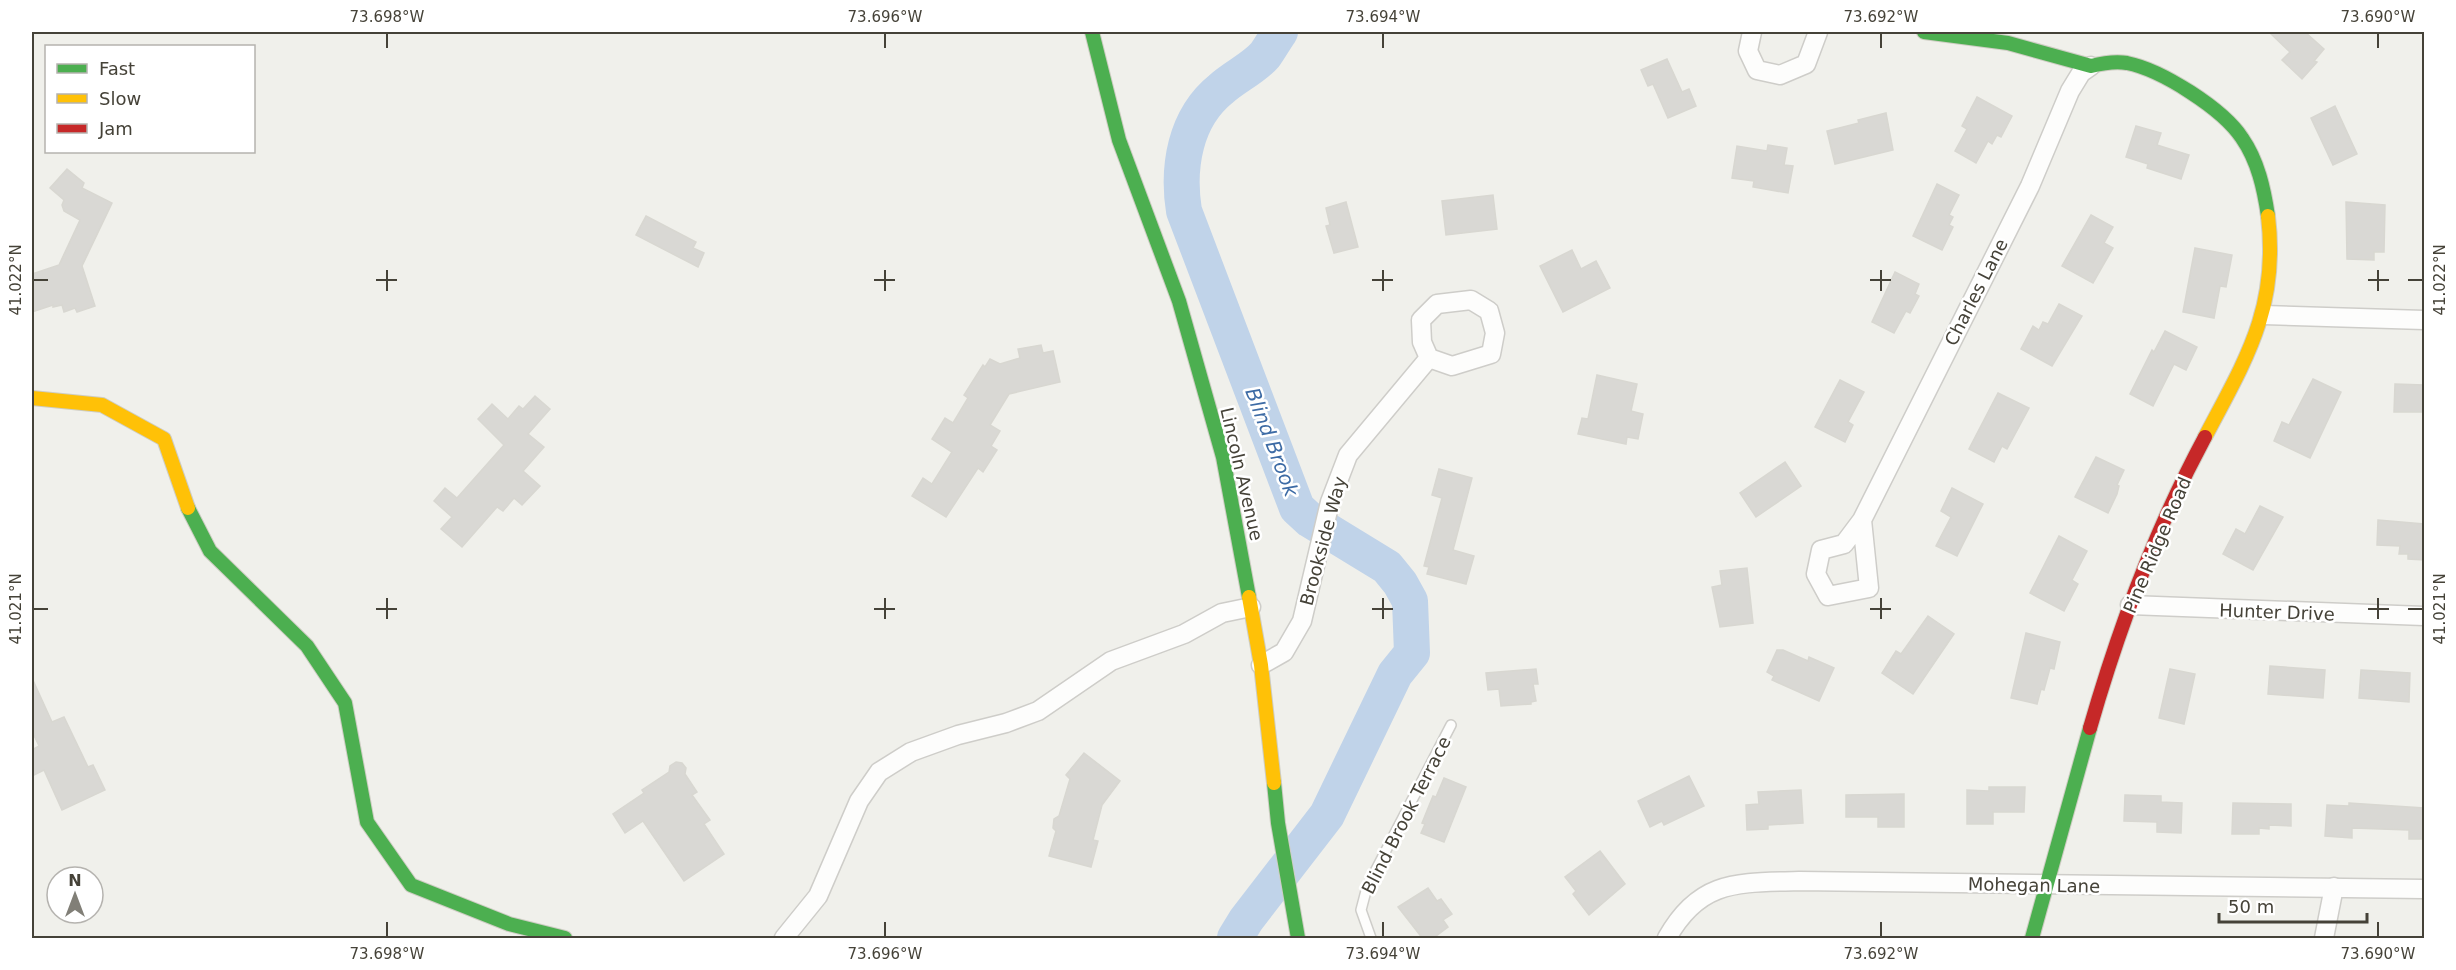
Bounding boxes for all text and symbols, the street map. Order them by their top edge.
text: 73.698°W [350,8,425,26]
text: 73.696°W [848,8,923,26]
text: 73.694°W [1346,8,1421,26]
text: 73.692°W [1844,8,1919,26]
text: 73.690°W [2341,8,2416,26]
legend [45,45,255,153]
text: Fast [99,58,135,79]
text: Slow [99,88,141,109]
text: Jam [98,118,133,139]
street label: Charles Lane [1940,235,2012,349]
text: 41.022°N [7,244,25,316]
text: 41.022°N [2431,244,2449,316]
water label: Blind Brook [1240,384,1304,501]
street label: Lincoln Avenue [1216,405,1268,543]
street label: Brookside Way [1296,474,1350,608]
street label: Pine Ridge Road [2119,474,2195,616]
text: 41.021°N [7,573,25,645]
text: 41.021°N [2431,573,2449,645]
street label: Hunter Drive [2219,599,2335,625]
street label: Blind Brook Terrace [1357,733,1455,897]
north arrow [45,865,105,925]
text: N [68,871,82,890]
street label: Mohegan Lane [1968,873,2100,897]
scale bar [2219,886,2368,924]
text: 50 m [2228,896,2274,917]
text: 73.698°W [350,945,425,963]
text: 73.696°W [848,945,923,963]
text: 73.694°W [1346,945,1421,963]
text: 73.692°W [1844,945,1919,963]
text: 73.690°W [2341,945,2416,963]

